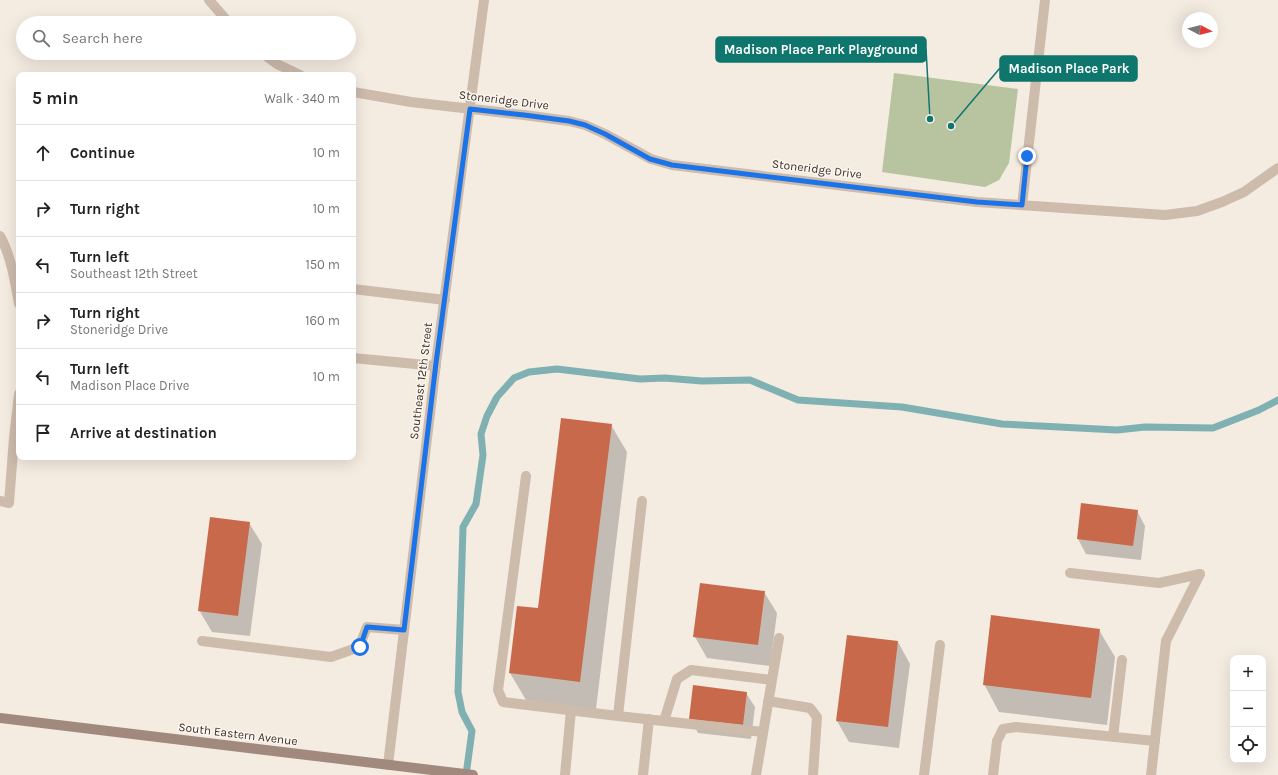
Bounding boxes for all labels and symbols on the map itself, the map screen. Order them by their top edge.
north arrow [1182,12,1218,48]
callout: Madison Place Park Playground [716,37,926,62]
text: Madison Place Park Playground [724,42,918,57]
callout: Madison Place Park [1000,56,1137,81]
text: Madison Place Park [1009,61,1130,76]
street label: Stoneridge Drive [458,88,550,112]
route end [1018,147,1036,165]
street label: Stoneridge Drive [771,157,863,181]
street label: Southeast 12th Street [407,321,435,440]
route start [351,638,369,656]
street label: South Eastern Avenue [178,720,298,748]

